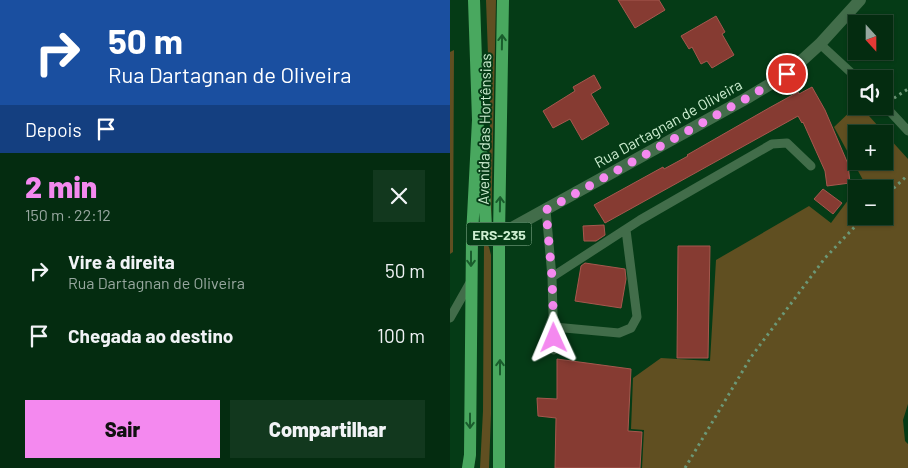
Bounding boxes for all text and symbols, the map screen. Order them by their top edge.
north arrow [848,15,892,60]
map controls [848,15,893,225]
text: 50 m [108,19,183,61]
icon: right [25,20,90,85]
one-way arrow [497,34,507,50]
street label: Avenida das Hortênsias [474,53,494,205]
pin [766,53,808,95]
icon: arrive [773,60,801,88]
text: Rua Dartagnan de Oliveira [108,61,351,87]
button: sound [848,70,893,115]
street label: Rua Dartagnan de Oliveira [591,75,745,171]
icon: arrive [92,115,120,143]
text: Depois [25,118,82,141]
button: + [848,125,893,170]
text: 2 min [25,168,97,204]
button: close [373,170,425,222]
button: − [848,180,893,225]
one-way arrow [495,197,504,213]
text: 150 m · 22:12 [25,205,111,224]
road number: ERS-235 [467,222,532,245]
text: Vire à direita [68,250,175,273]
one-way arrow [466,250,476,266]
icon: right [25,257,53,285]
text: 50 m [385,259,425,282]
text: Rua Dartagnan de Oliveira [68,273,245,292]
position arrow [527,311,579,363]
icon: arrive [25,322,53,350]
text: Chegada ao destino [68,324,233,347]
text: 100 m [377,324,425,347]
one-way arrow [495,359,505,376]
button: Sair [25,400,220,458]
button: Compartilhar [230,400,425,458]
one-way arrow [465,412,475,429]

